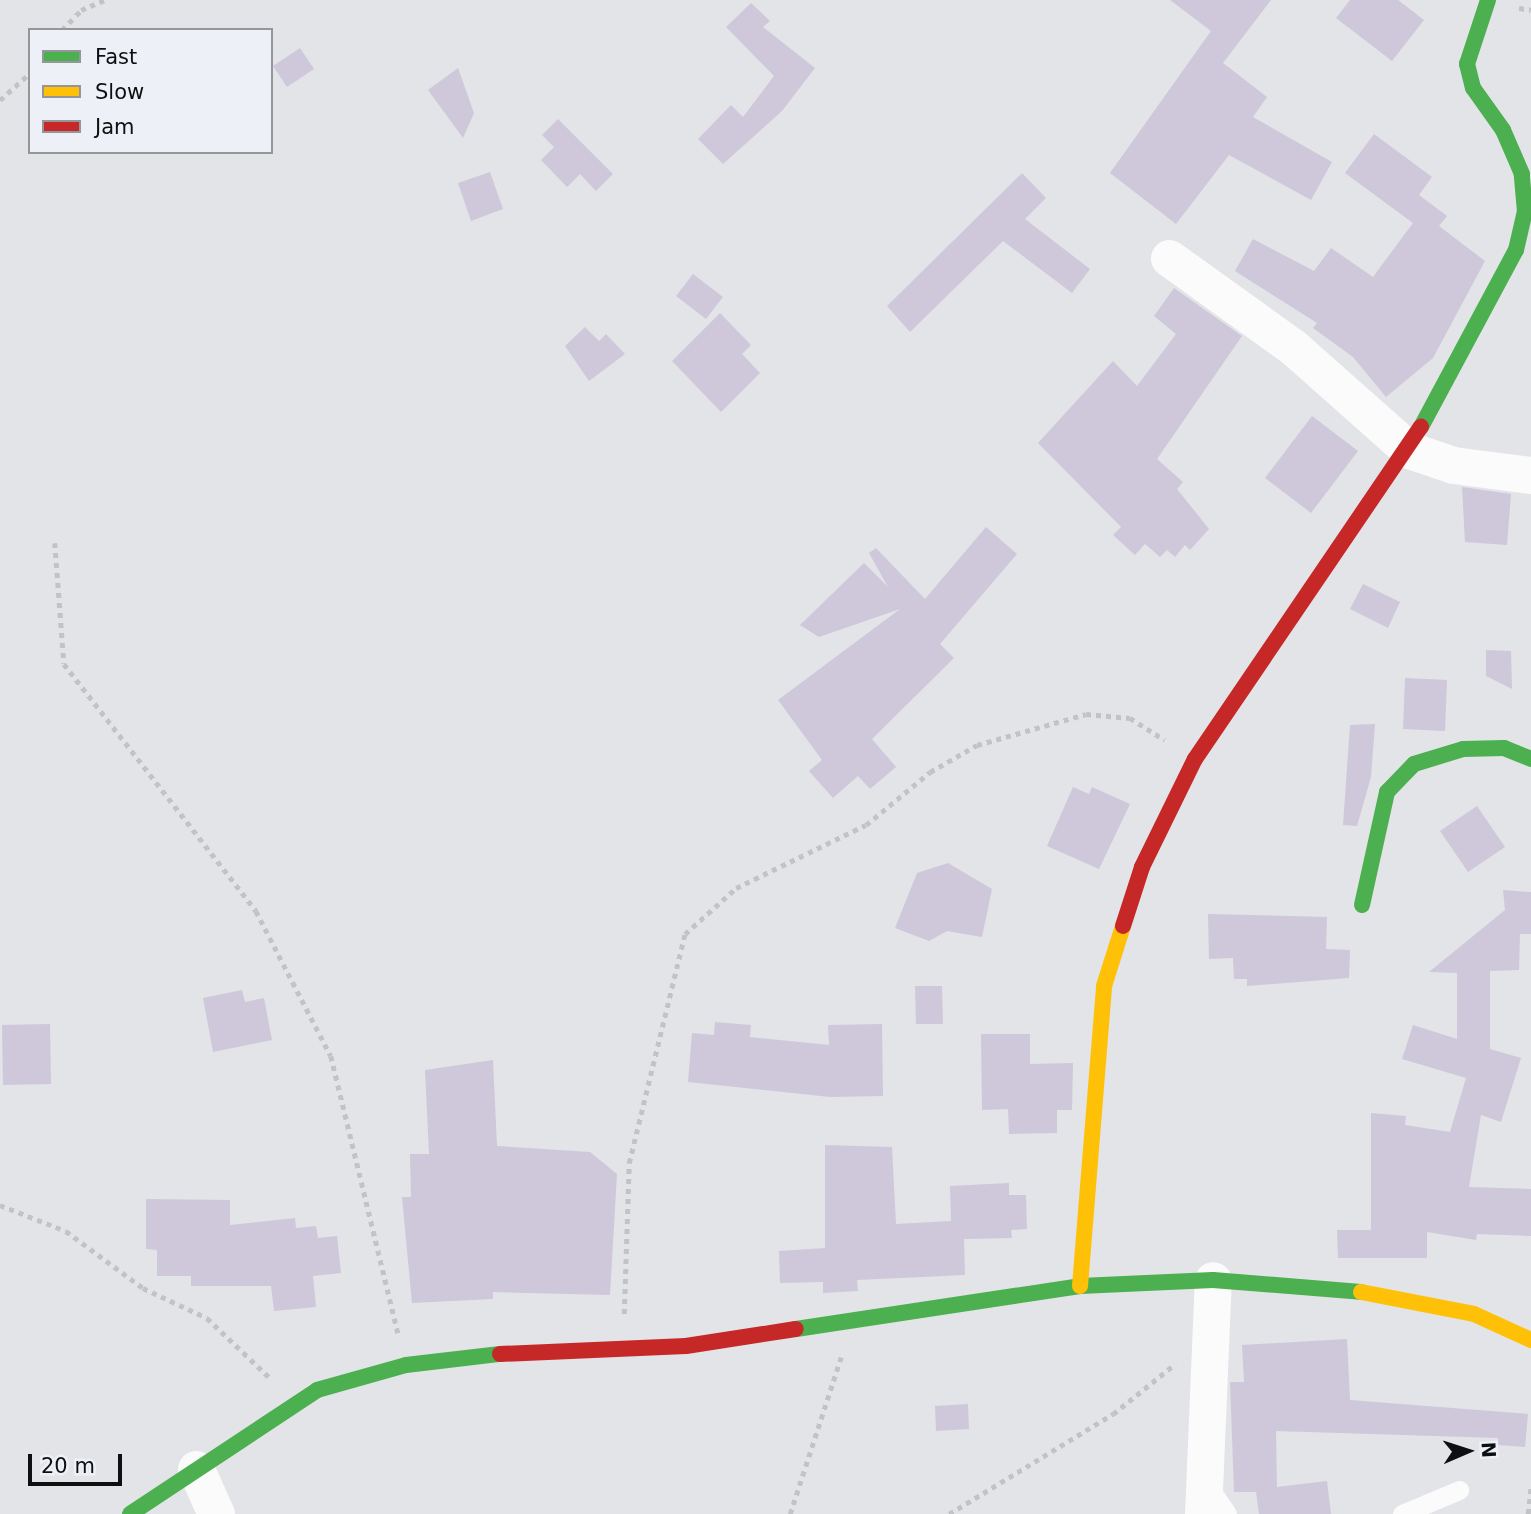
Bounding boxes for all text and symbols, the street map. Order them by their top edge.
legend [28,28,273,154]
text: Fast [95,45,137,69]
text: Slow [95,80,144,104]
text: Jam [95,115,135,139]
north arrow [1433,1416,1503,1486]
scale bar [32,1440,126,1484]
text: N [1478,1441,1500,1458]
text: 20 m [41,1454,95,1478]

